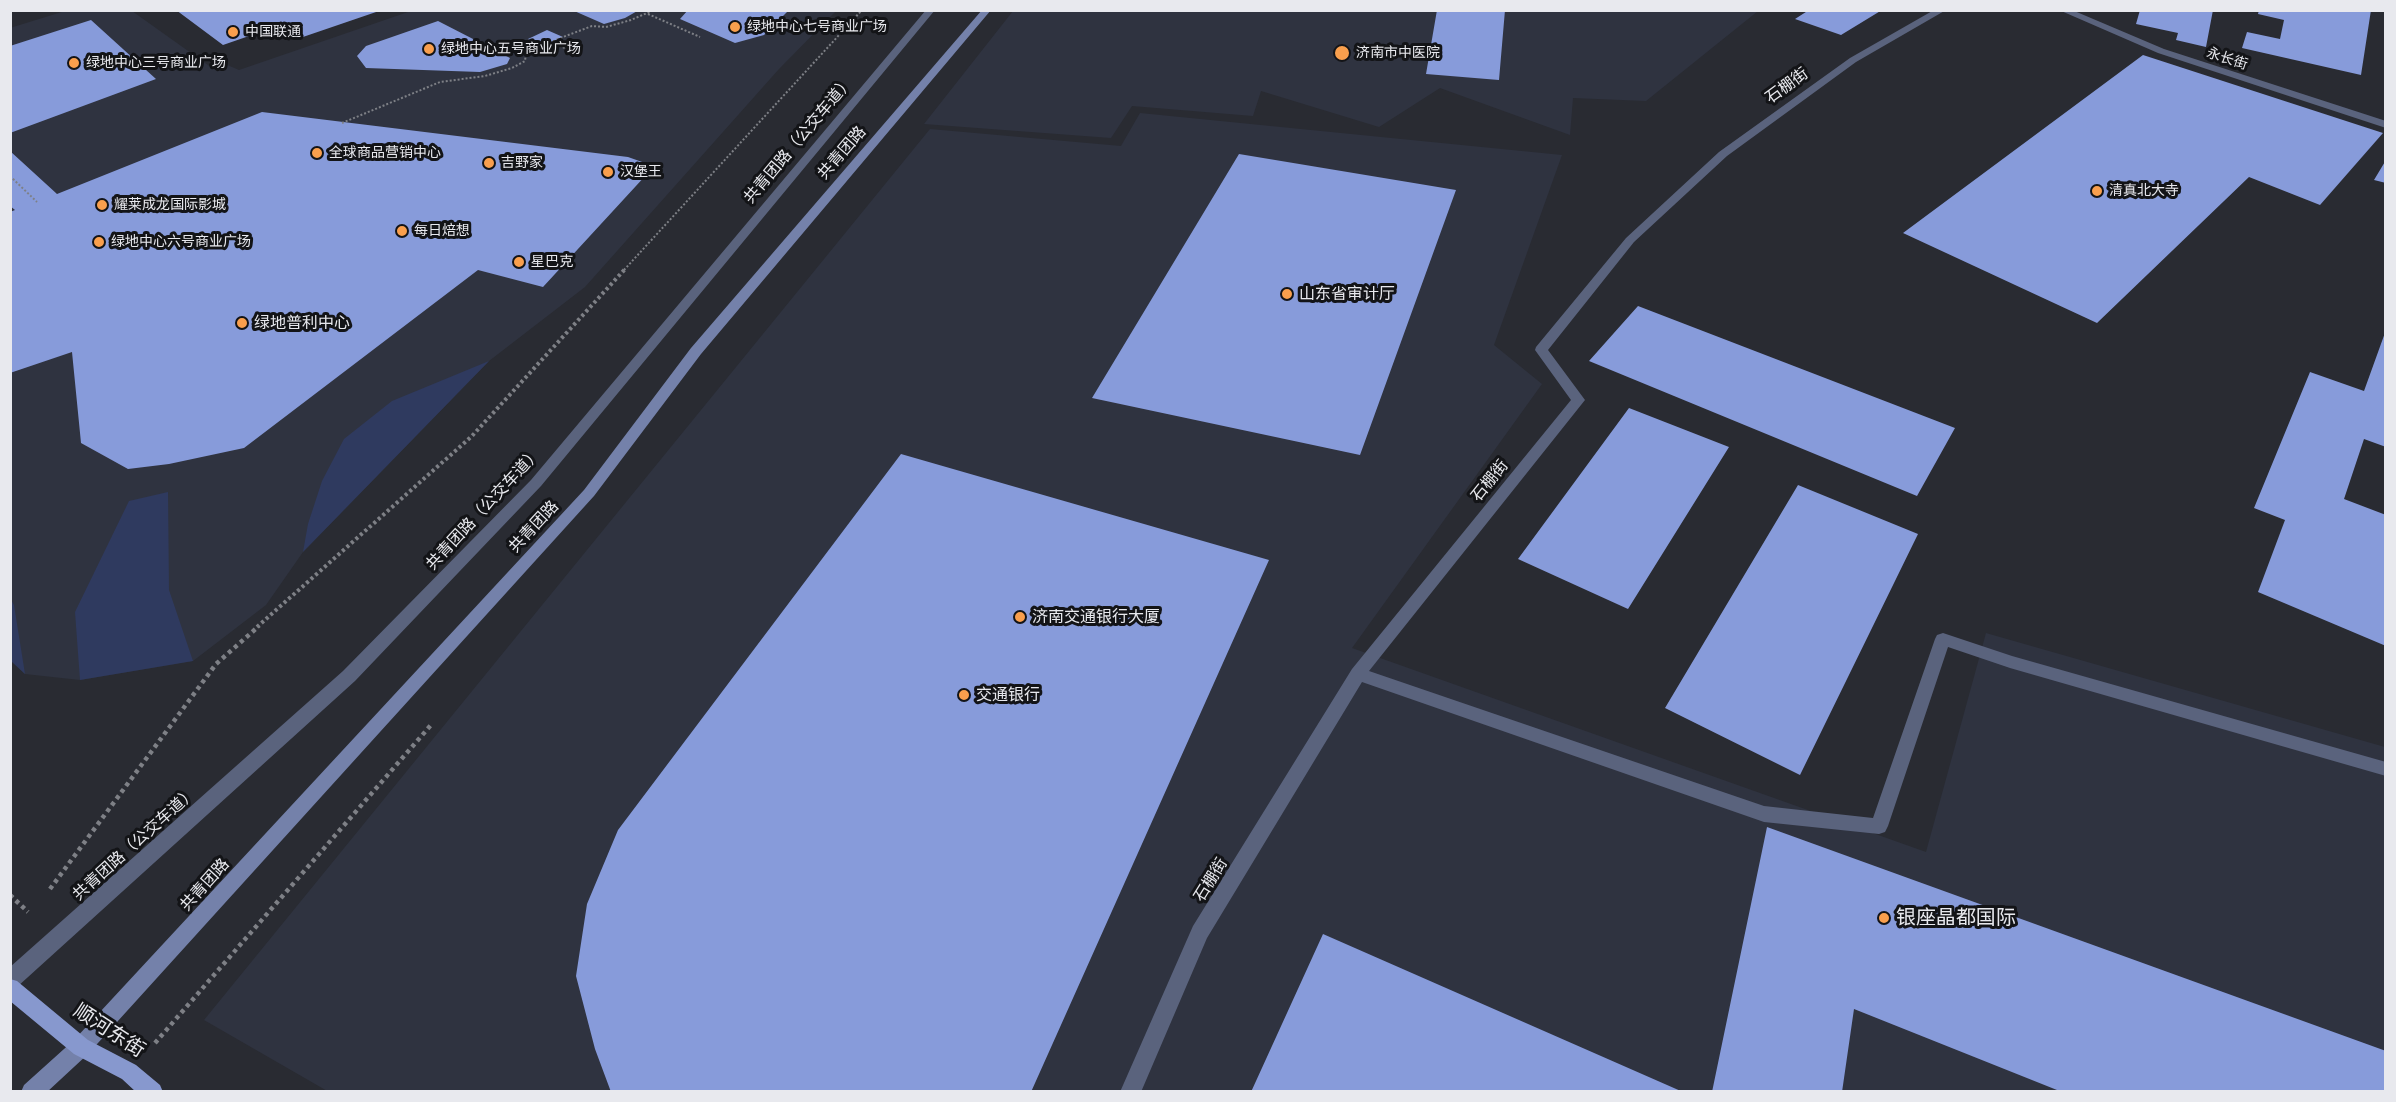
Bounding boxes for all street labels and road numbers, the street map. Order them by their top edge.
street label: 永长街 [2204,45,2250,73]
street label: 石棚街 [1762,64,1812,108]
street label: 共青团路（公交车道） [740,73,858,207]
street label: 共青团路 [814,123,870,183]
street label: 共青团路（公交车道） [422,444,546,574]
street label: 石棚街 [1467,456,1513,506]
street label: 共青团路 [505,497,563,557]
street label: 共青团路（公交车道） [69,783,201,905]
street label: 共青团路 [176,855,234,915]
street label: 石棚街 [1190,855,1232,905]
street label: 顺河东街 [69,999,149,1063]

